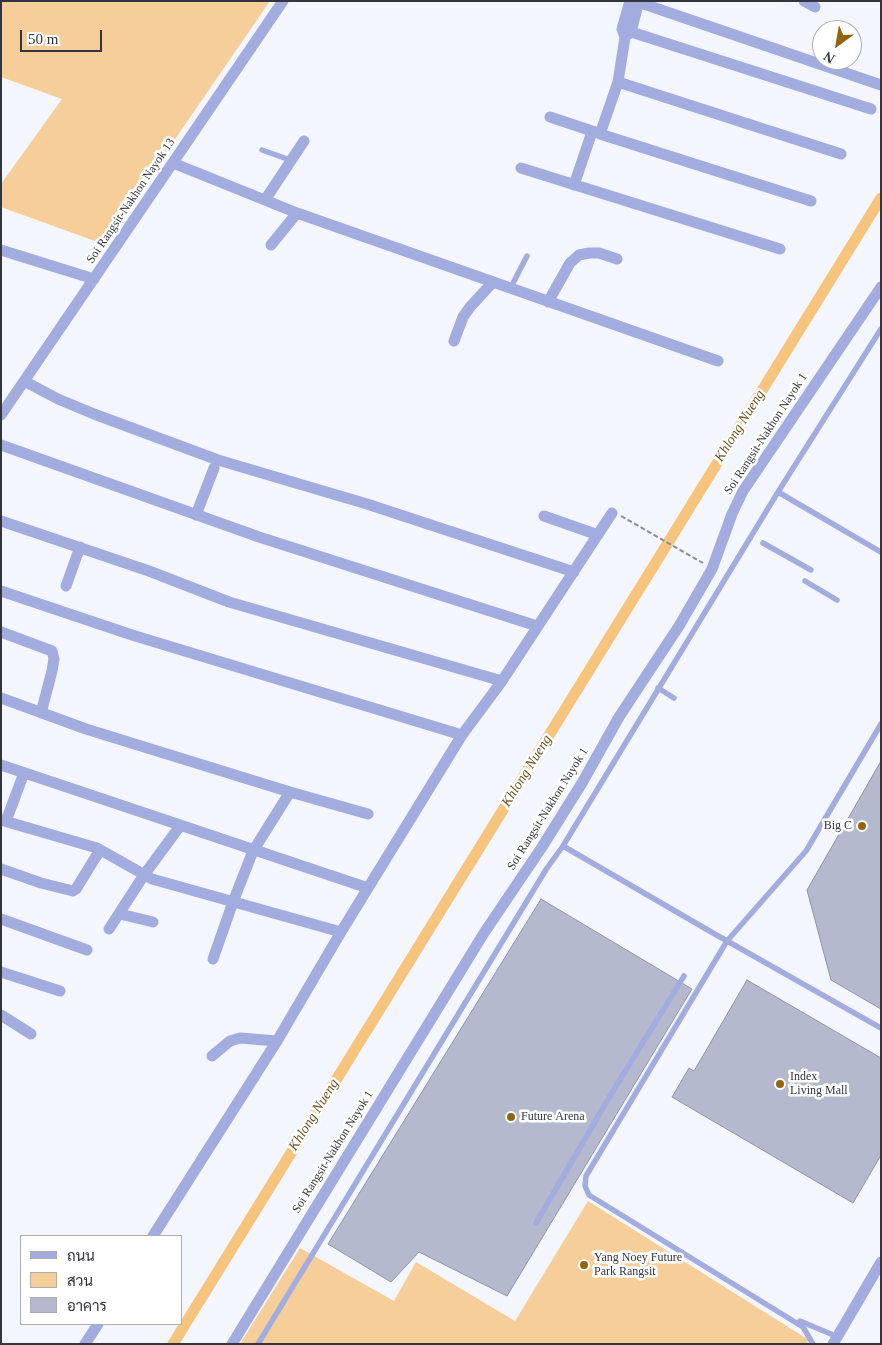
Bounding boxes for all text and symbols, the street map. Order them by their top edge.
scale bar [22,20,105,52]
north arrow [812,20,862,70]
text: 50 m [28,31,58,47]
text: N [821,48,838,66]
street label: Soi Rangsit-Nakhon Nayok 13 [84,136,178,266]
street label: Soi Rangsit-Nakhon Nayok 1 [721,371,811,497]
water label: Khlong Nueng [711,387,769,465]
water label: Khlong Nueng [498,732,556,810]
street label: Soi Rangsit-Nakhon Nayok 1 [504,745,592,873]
place label: Big C [824,819,852,833]
marker: Big C [856,820,868,832]
place label: Index Living Mall [790,1070,848,1098]
water label: Khlong Nueng [285,1076,343,1154]
marker: Index Living Mall [774,1078,786,1090]
street label: Soi Rangsit-Nakhon Nayok 1 [289,1088,377,1216]
place label: Future Arena [521,1110,585,1124]
marker: Future Arena [505,1111,517,1123]
legend [20,1235,182,1325]
text: ถนน [67,1248,95,1264]
place label: Yang Noey Future Park Rangsit [594,1251,682,1279]
marker: Yang Noey Future Park Rangsit [578,1259,590,1271]
text: สวน [67,1273,93,1289]
text: อาคาร [67,1298,107,1314]

